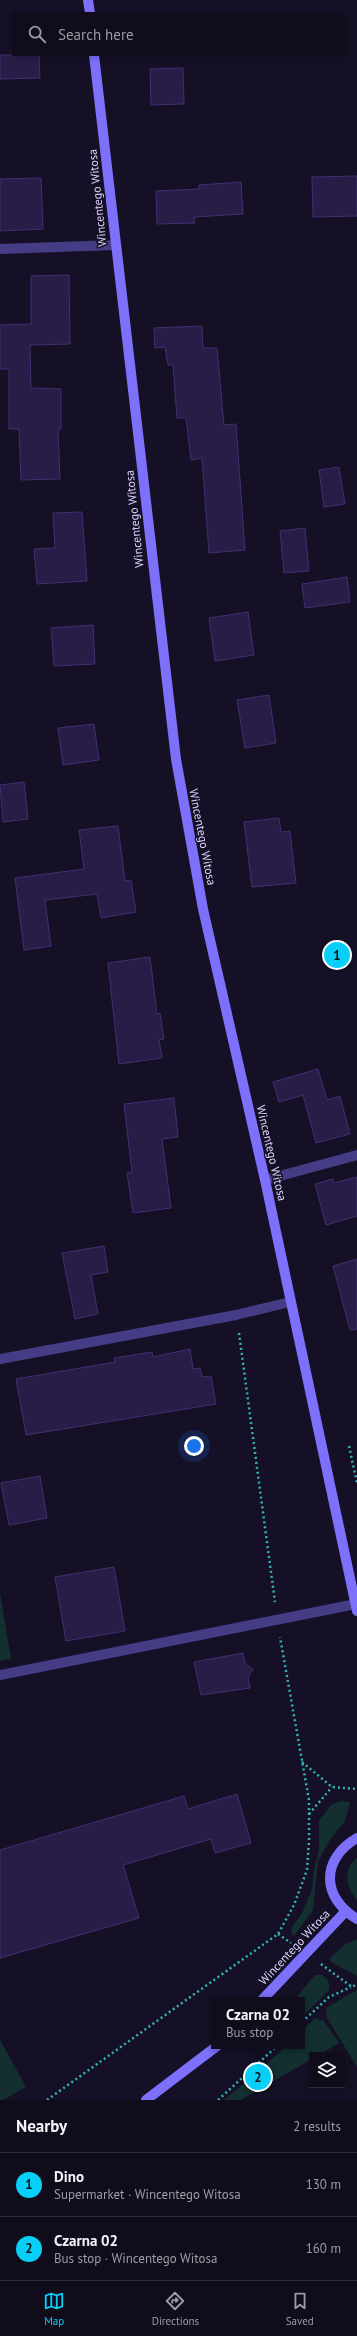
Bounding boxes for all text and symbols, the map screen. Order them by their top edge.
search box [12,12,345,56]
icon: search [26,23,48,45]
text: Search here [58,25,134,44]
street label: Wincentego Witosa [84,149,110,247]
street label: Wincentego Witosa [121,470,147,568]
street label: Wincentego Witosa [186,788,220,886]
pin: 1 [324,940,350,970]
street label: Wincentego Witosa [254,1104,290,1202]
your location [184,1436,204,1456]
street label: Wincentego Witosa [255,1906,333,1988]
popup [211,1997,305,2049]
text: Czarna 02 [226,2005,290,2024]
text: Bus stop [226,2024,273,2041]
map controls [309,2052,345,2088]
button: layers [309,2052,345,2088]
pin: 2 [245,2062,271,2092]
text: Nearby [16,2115,67,2137]
text: 2 results [293,2118,341,2135]
text: Dino [54,2167,84,2186]
text: 1 [25,2176,33,2193]
text: 130 m [306,2176,341,2193]
text: Supermarket · Wincentego Witosa [54,2186,241,2203]
text: Czarna 02 [54,2231,118,2250]
text: 2 [25,2240,33,2257]
text: 160 m [306,2240,341,2257]
text: Bus stop · Wincentego Witosa [54,2250,217,2267]
tab: Map [43,2290,65,2328]
tab: Directions [152,2290,199,2328]
tab: Saved [286,2290,314,2328]

